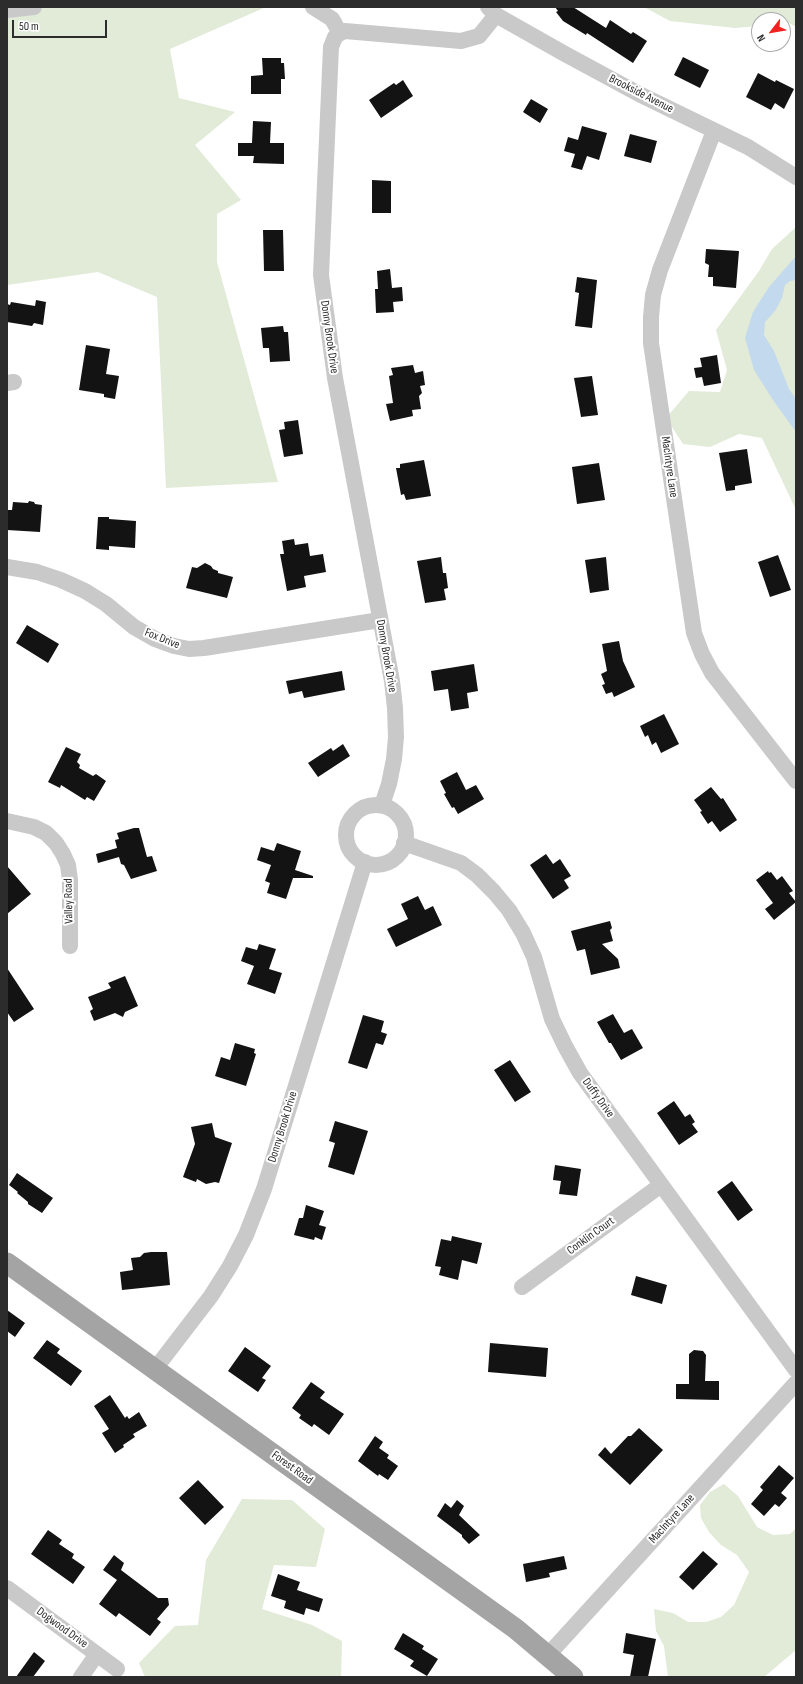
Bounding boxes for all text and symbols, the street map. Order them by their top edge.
scale bar [14,12,109,38]
north arrow [751,12,791,52]
text: 50 m [19,19,39,34]
text: N [754,32,768,44]
street label: Brookside Avenue [606,72,676,116]
street label: Donny Brook Drive [317,300,341,374]
street label: MacIntyre Lane [658,436,680,498]
street label: Donny Brook Drive [373,618,399,694]
street label: Fox Drive [142,625,182,653]
street label: Valley Road [61,878,77,924]
street label: Duffy Drive [579,1075,617,1121]
street label: Donny Brook Drive [265,1090,301,1164]
street label: Conklin Court [564,1214,618,1258]
street label: Forest Road [269,1448,315,1488]
street label: MacIntyre Lane [646,1491,698,1547]
street label: Dogwood Drive [33,1605,91,1651]

